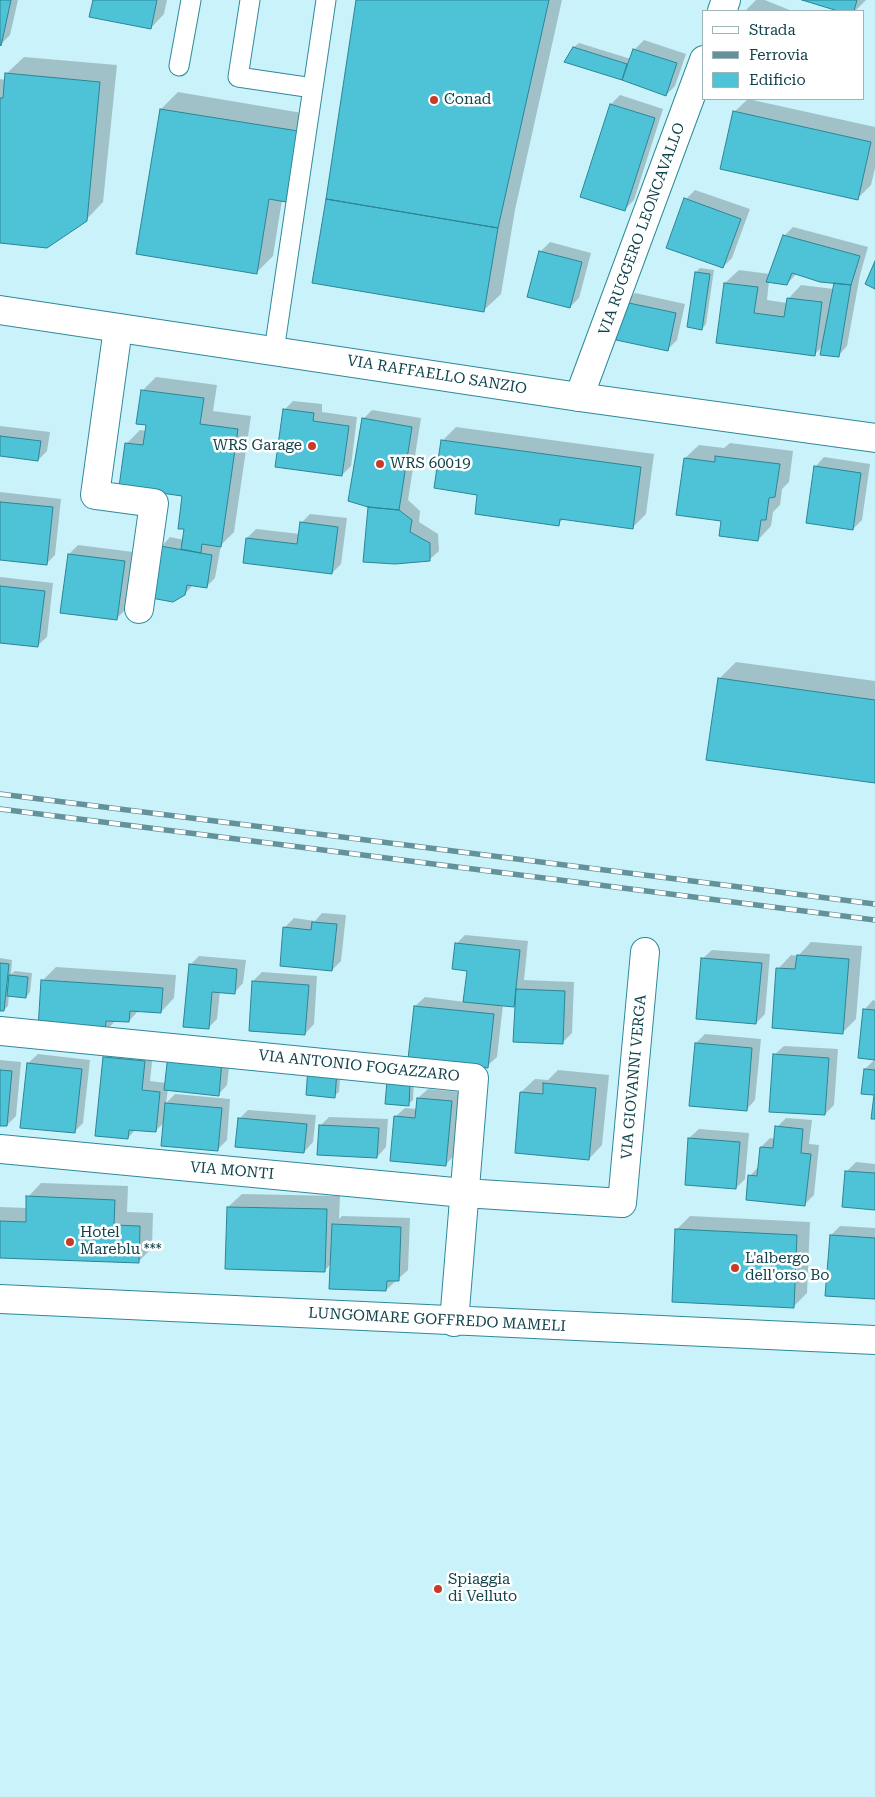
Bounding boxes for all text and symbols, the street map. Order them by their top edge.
legend [702,10,865,100]
text: Strada [749,21,796,39]
text: Ferrovia [749,46,808,64]
text: Edificio [749,71,806,89]
place label: Conad [444,91,491,109]
marker: Conad [428,94,440,106]
street label: VIA RUGGERO LEONCAVALLO [595,120,689,338]
street label: VIA RAFFAELLO SANZIO [346,352,528,398]
place label: WRS Garage [213,437,302,455]
marker: WRS Garage [306,440,318,452]
place label: WRS 60019 [390,455,471,473]
marker: WRS 60019 [374,458,386,470]
street label: VIA GIOVANNI VERGA [618,994,650,1160]
street label: VIA ANTONIO FOGAZZARO [258,1046,460,1086]
street label: VIA MONTI [189,1158,275,1184]
place label: Hotel Mareblu *** [80,1224,162,1259]
marker: Hotel Mareblu *** [64,1236,76,1248]
place label: L'albergo dell'orso Bo [745,1250,829,1285]
marker: L'albergo dell'orso Bo [729,1262,741,1274]
street label: LUNGOMARE GOFFREDO MAMELI [308,1304,566,1336]
place label: Spiaggia di Velluto [448,1571,517,1606]
marker: Spiaggia di Velluto [432,1583,444,1595]

